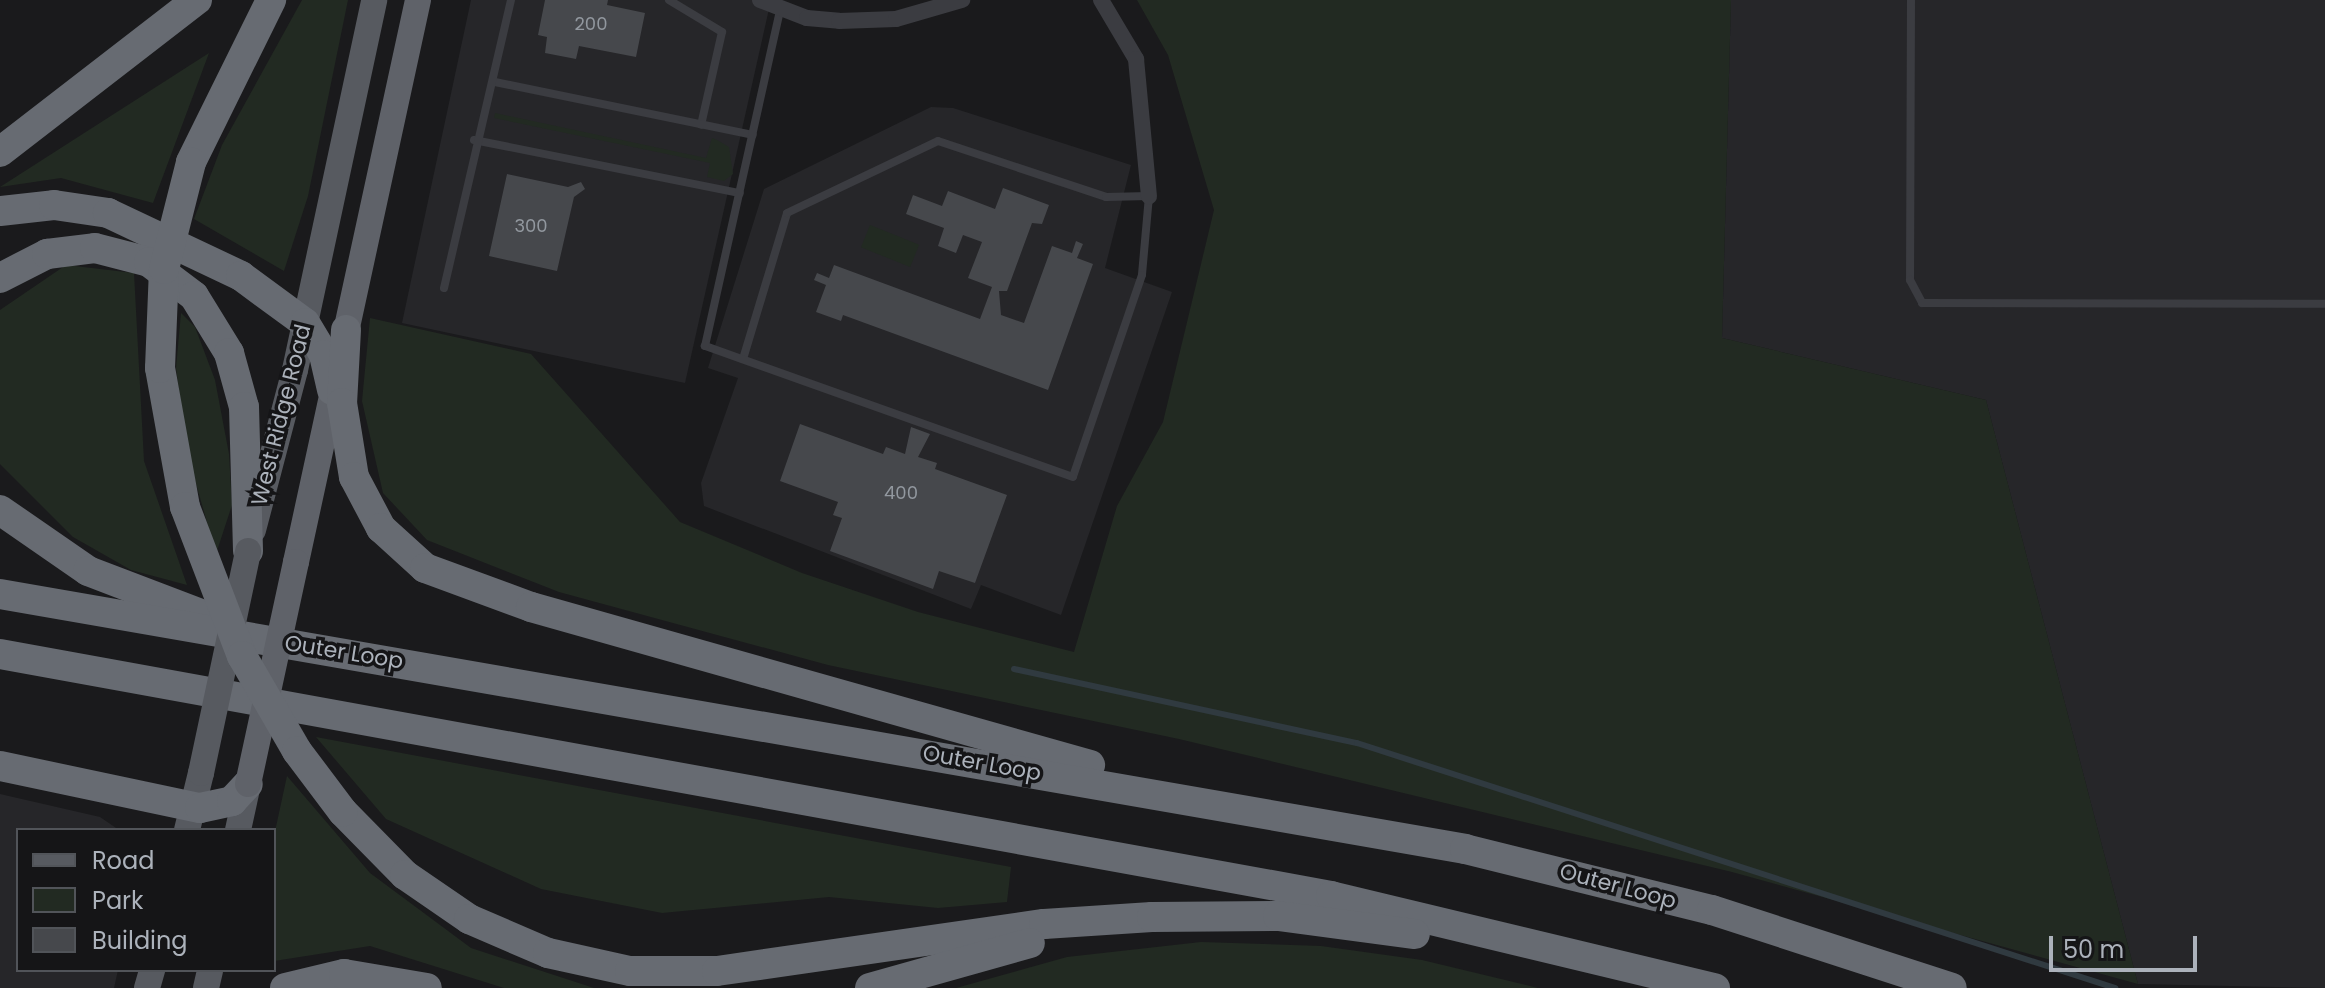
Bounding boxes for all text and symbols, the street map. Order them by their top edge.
house number: 200 [575,13,607,35]
house number: 300 [514,215,548,237]
street label: West Ridge Road [246,322,316,508]
house number: 400 [884,482,918,504]
street label: Outer Loop [283,630,405,674]
street label: Outer Loop [921,740,1043,786]
legend [16,828,276,972]
text: Road [92,844,154,877]
street label: Outer Loop [1557,858,1679,914]
text: Park [92,884,143,917]
scale bar [2053,920,2201,970]
text: Building [92,924,188,957]
text: 50 m [2063,933,2124,966]

